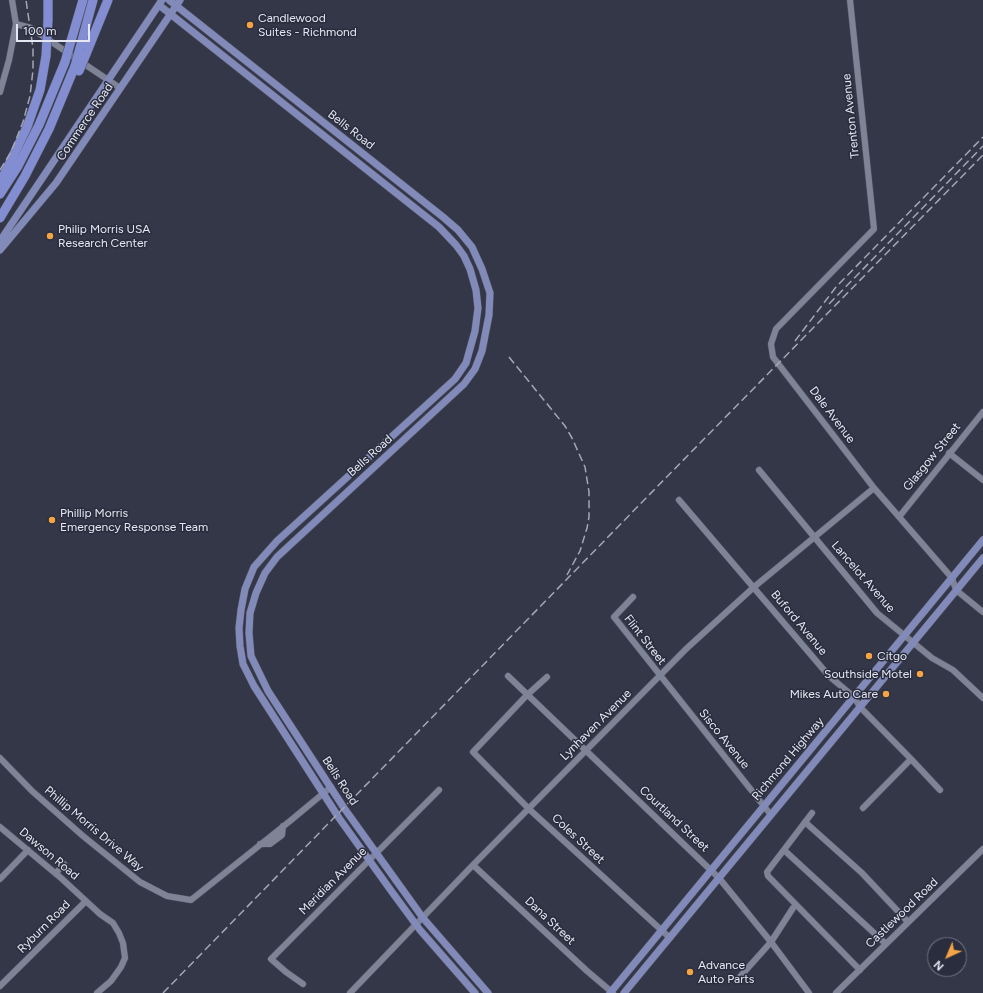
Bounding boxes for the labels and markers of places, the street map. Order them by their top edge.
place label: Candlewood Suites - Richmond [258,11,357,39]
marker: Candlewood Suites - Richmond [245,20,255,30]
place label: Philip Morris USA Research Center [58,222,150,250]
marker: Philip Morris USA Research Center [45,231,55,241]
place label: Phillip Morris Emergency Response Team [60,506,208,534]
marker: Phillip Morris Emergency Response Team [47,515,57,525]
place label: Citgo [877,649,907,663]
marker: Citgo [864,651,874,661]
place label: Southside Motel [824,667,912,681]
marker: Southside Motel [915,669,925,679]
place label: Mikes Auto Care [790,687,878,701]
marker: Mikes Auto Care [881,689,891,699]
place label: Advance Auto Parts [698,958,754,986]
marker: Advance Auto Parts [685,967,695,977]

